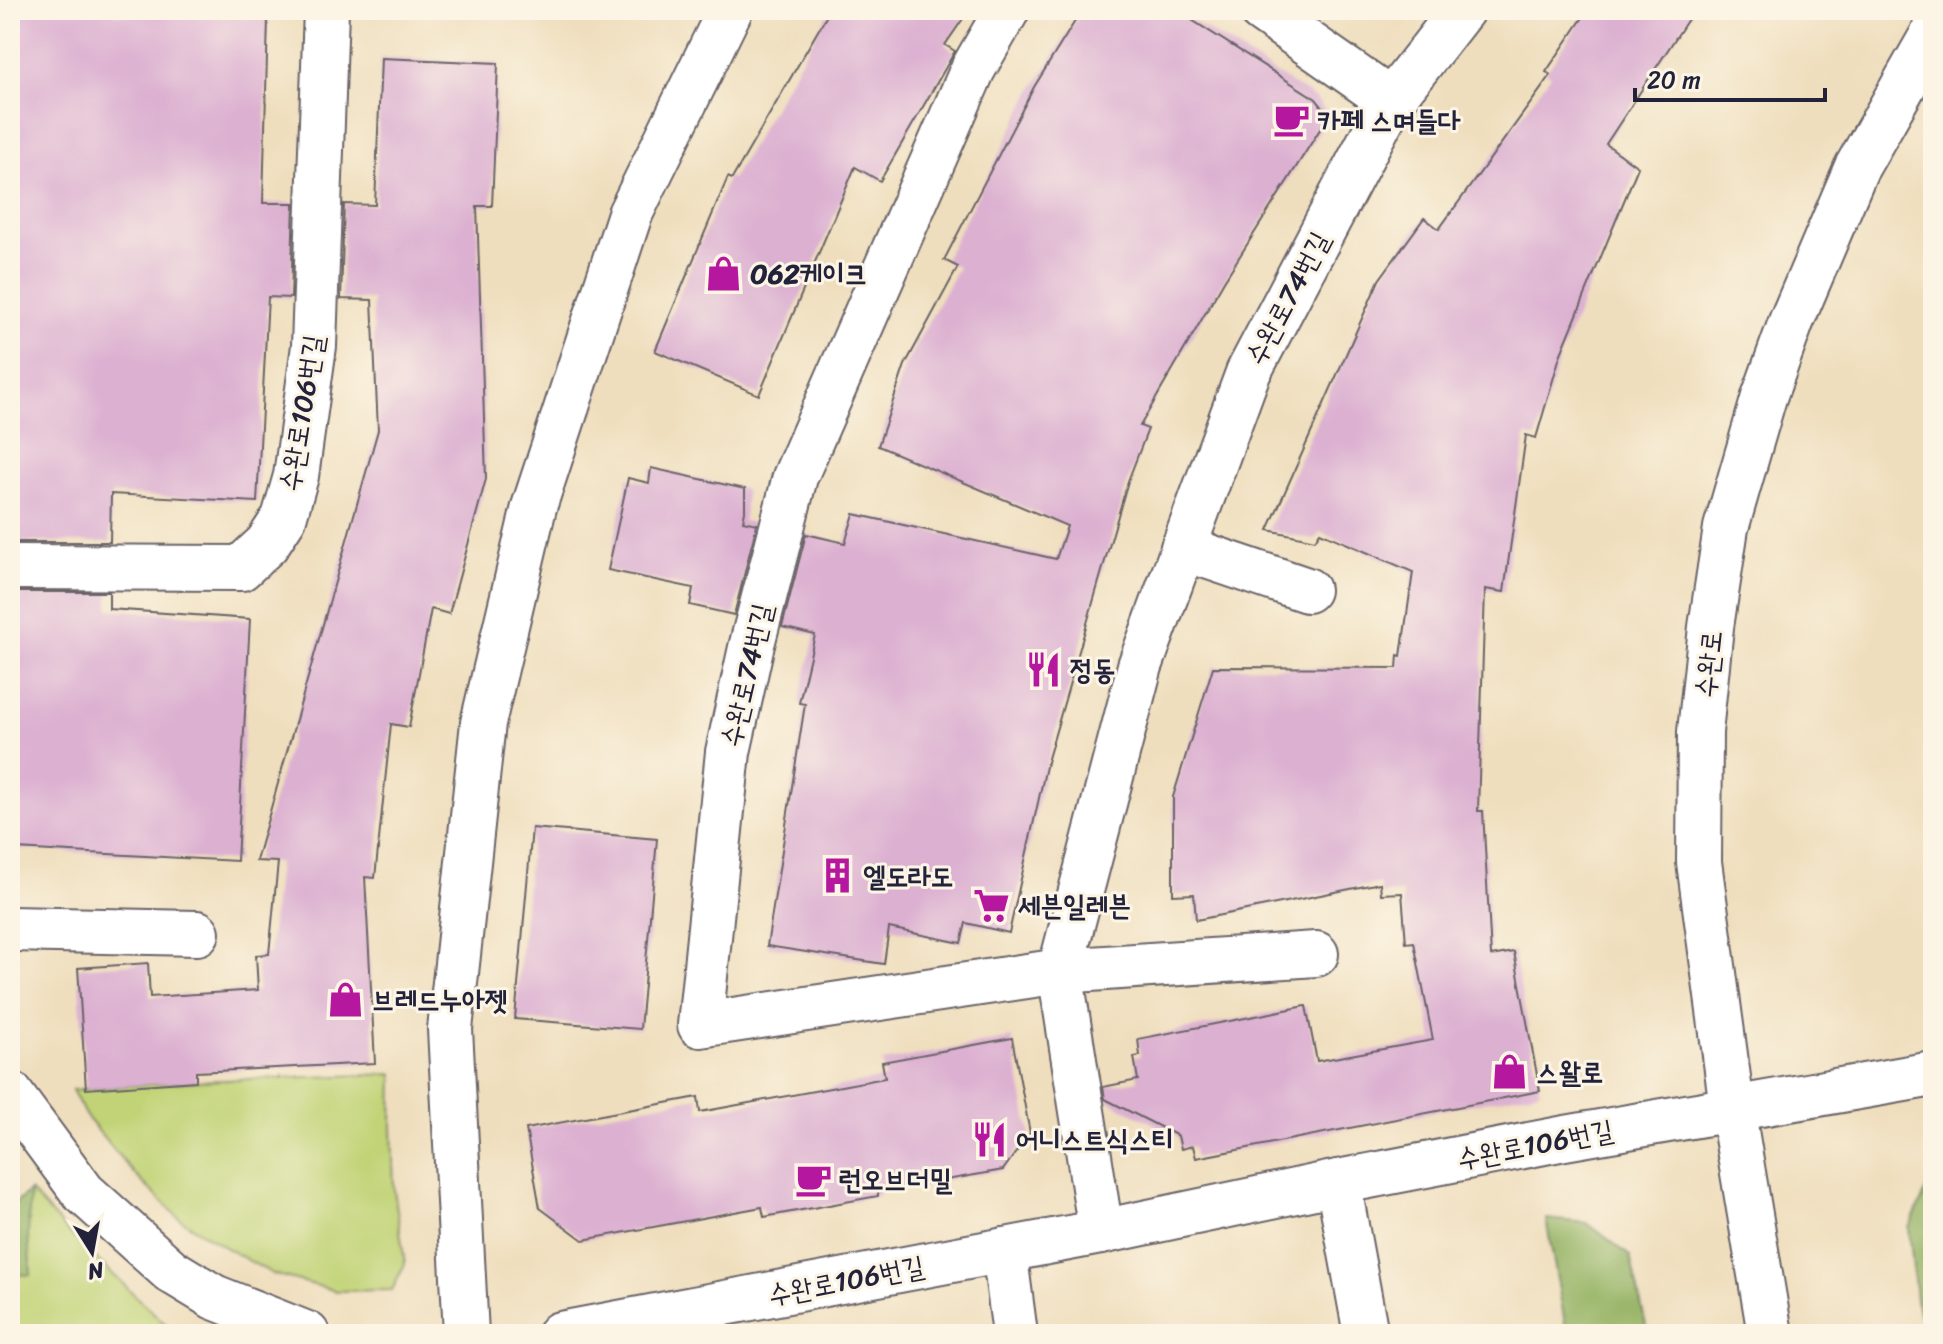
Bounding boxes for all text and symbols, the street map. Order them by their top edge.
scale bar [1635,52,1825,102]
text: 20 m [1647,59,1701,101]
place label: 카페 스며들다 [1317,96,1461,145]
cafe icon: 카페 스며들다 [1273,101,1311,139]
street label: 수완로74번길 [1232,222,1343,374]
place label: 062케이크 [750,249,867,298]
shop icon: 062케이크 [705,254,743,292]
street label: 수완로106번길 [265,331,338,495]
street label: 수완로74번길 [706,598,787,752]
street label: 수완로 [1681,628,1736,700]
place label: 정동 [1070,645,1115,694]
restaurant icon: 정동 [1025,650,1063,688]
place label: 엘도라도 [863,852,953,901]
building icon: 엘도라도 [818,857,856,895]
place label: 세븐일레븐 [1018,881,1131,930]
supermarket icon: 세븐일레븐 [973,886,1011,924]
place label: 브레드누아젯 [372,975,507,1024]
shop icon: 브레드누아젯 [327,980,365,1018]
place label: 스왈로 [1536,1048,1604,1097]
shop icon: 스왈로 [1491,1053,1529,1091]
street label: 수완로106번길 [1453,1105,1617,1184]
place label: 어니스트식스티 [1016,1115,1174,1164]
restaurant icon: 어니스트식스티 [971,1120,1009,1158]
place label: 런오브더밀 [839,1155,952,1204]
cafe icon: 런오브더밀 [794,1160,832,1198]
north arrow [52,1212,132,1292]
street label: 수완로106번길 [764,1241,928,1320]
text: N [84,1250,108,1292]

